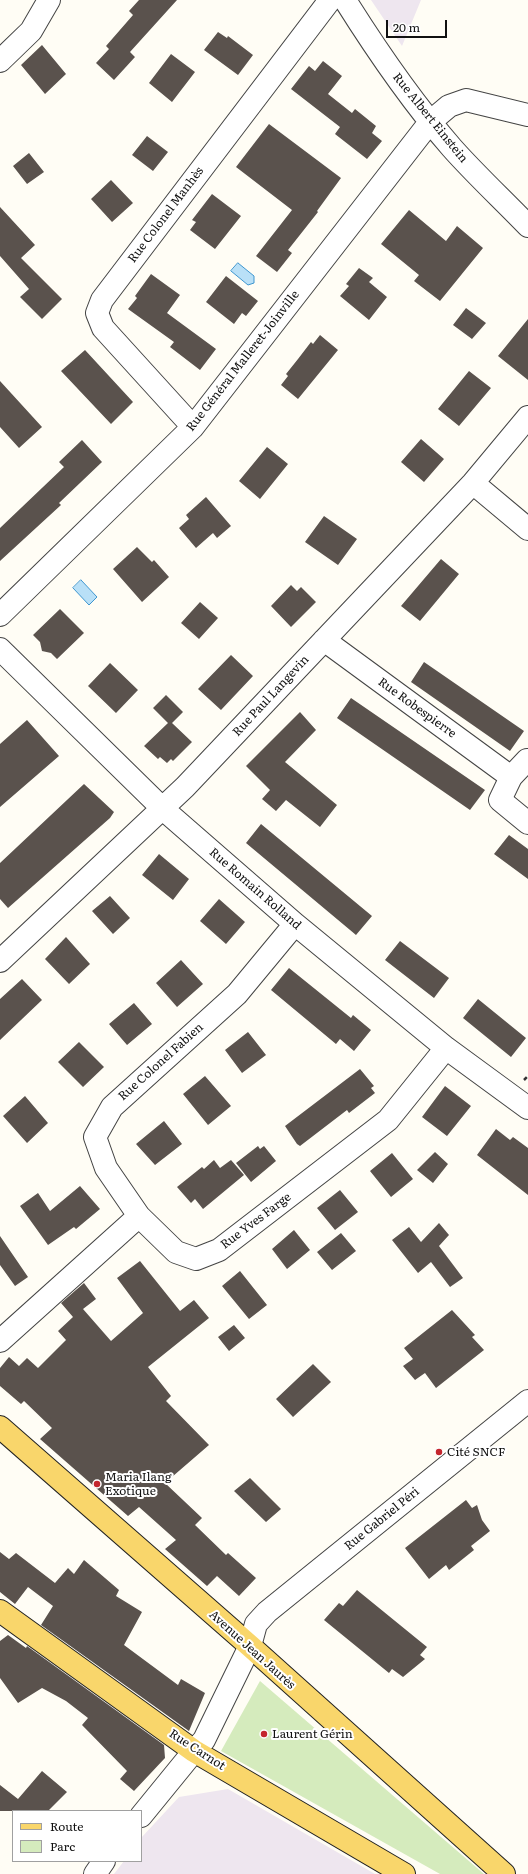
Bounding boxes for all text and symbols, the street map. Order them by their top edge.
scale bar [388,12,449,38]
text: 20 m [393,18,420,36]
street label: Rue Albert Einstein [389,70,471,166]
street label: Rue Colonel Manhès [125,164,207,266]
street label: Rue Général Malleret-Joinville [184,288,302,434]
street label: Rue Paul Langevin [230,653,312,739]
street label: Rue Robespierre [375,675,459,741]
street label: Rue Romain Rolland [206,845,304,933]
street label: Rue Colonel Fabien [116,1020,206,1104]
street label: Rue Yves Farge [218,1190,294,1252]
place label: Cité SNCF [447,1445,505,1459]
marker: Cité SNCF [434,1447,444,1457]
place label: Maria Ilang Exotique [105,1470,172,1498]
marker: Maria Ilang Exotique [92,1479,102,1489]
street label: Rue Gabriel Péri [342,1485,422,1553]
street label: Avenue Jean Jaurès [206,1608,298,1692]
street label: Rue Carnot [166,1726,228,1774]
place label: Laurent Gérin [272,1727,353,1741]
marker: Laurent Gérin [259,1729,269,1739]
legend [12,1810,142,1862]
text: Route [50,1817,84,1835]
text: Parc [50,1837,75,1855]

